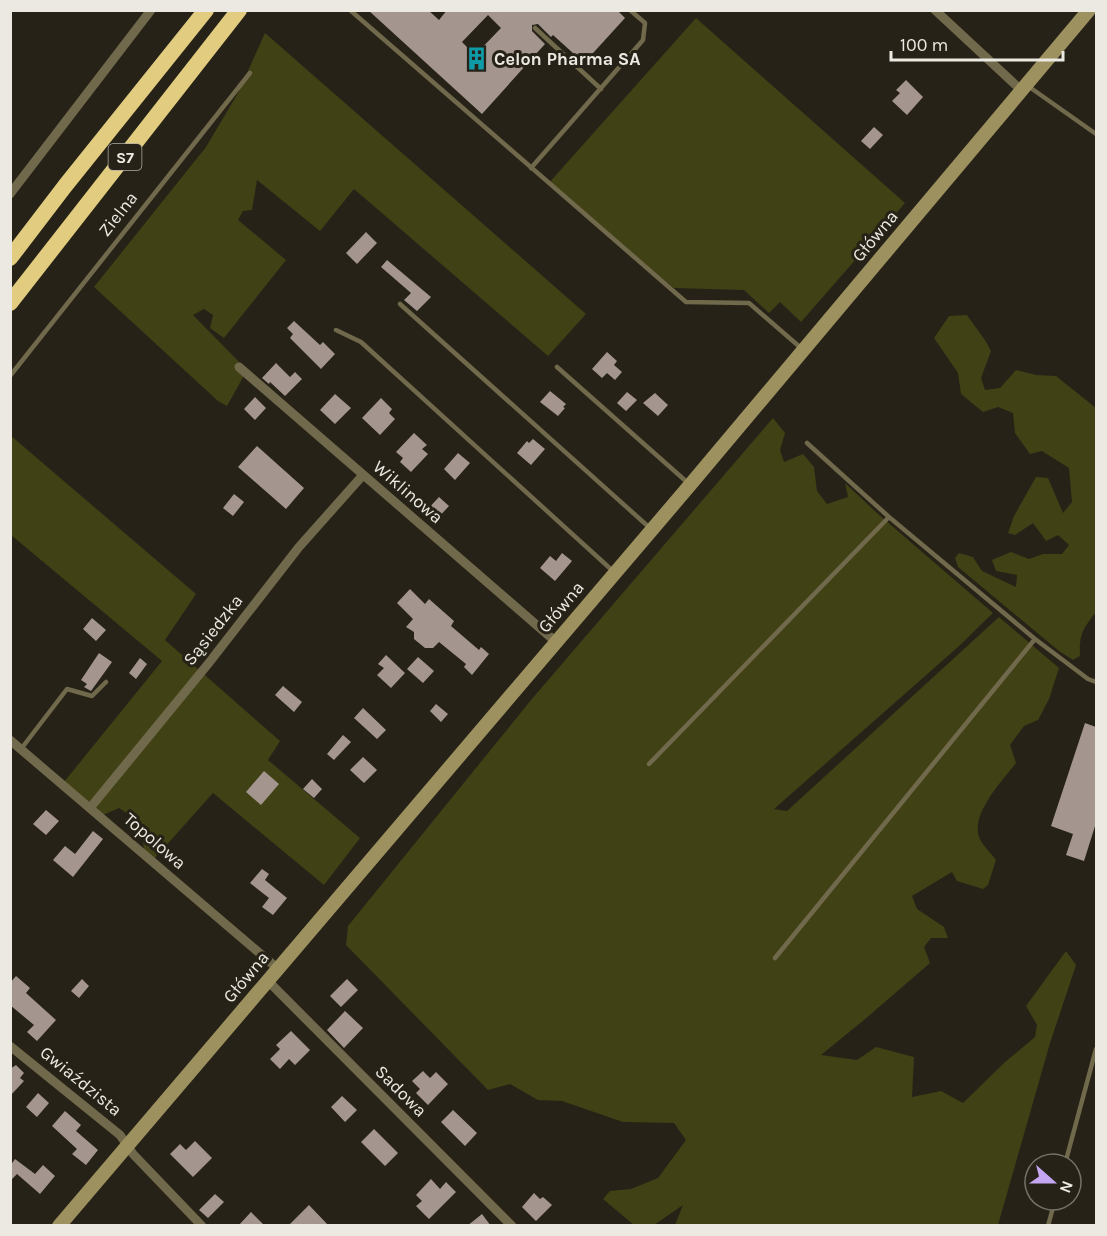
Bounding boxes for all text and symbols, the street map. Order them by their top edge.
scale bar [891,24,1064,62]
text: 100 m [900,34,948,56]
building icon: Celon Pharma SA [463,46,489,72]
place label: Celon Pharma SA [494,48,641,70]
road number: S7 [108,144,142,170]
street label: Zielna [94,187,142,241]
street label: Główna [847,206,903,266]
street label: Wiklinowa [368,456,448,528]
street label: Główna [533,577,589,637]
street label: Sąsiedzka [178,590,248,670]
street label: Topolowa [119,808,191,874]
street label: Główna [218,947,274,1007]
street label: Gwiaździsta [36,1041,126,1121]
street label: Sadowa [371,1061,431,1121]
north arrow [1023,1152,1083,1212]
text: N [1056,1178,1077,1196]

